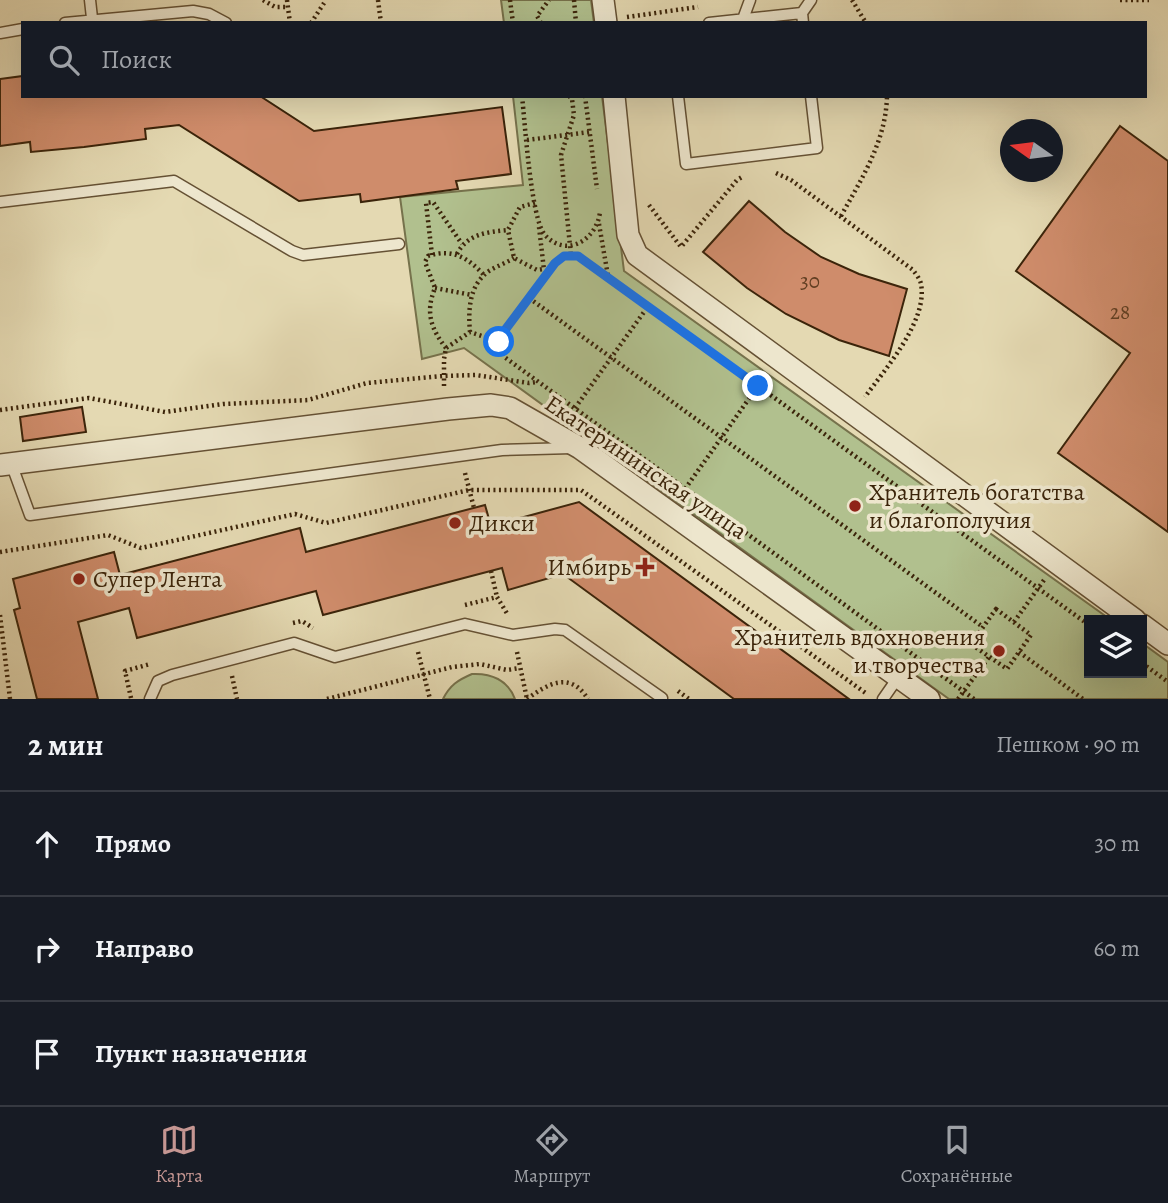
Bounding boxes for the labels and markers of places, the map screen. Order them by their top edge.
place label: Хранитель богатства и благополучия [869,476,1085,536]
marker: Хранитель богатства и благополучия [847,498,863,514]
place label: Дикси [469,507,535,539]
marker: Дикси [447,515,463,531]
place label: Имбирь [547,551,631,583]
marker: Имбирь [637,559,653,575]
place label: Супер Лента [93,563,222,595]
marker: Супер Лента [71,571,87,587]
place label: Хранитель вдохновения и творчества [735,621,985,681]
marker: Хранитель вдохновения и творчества [991,643,1007,659]

